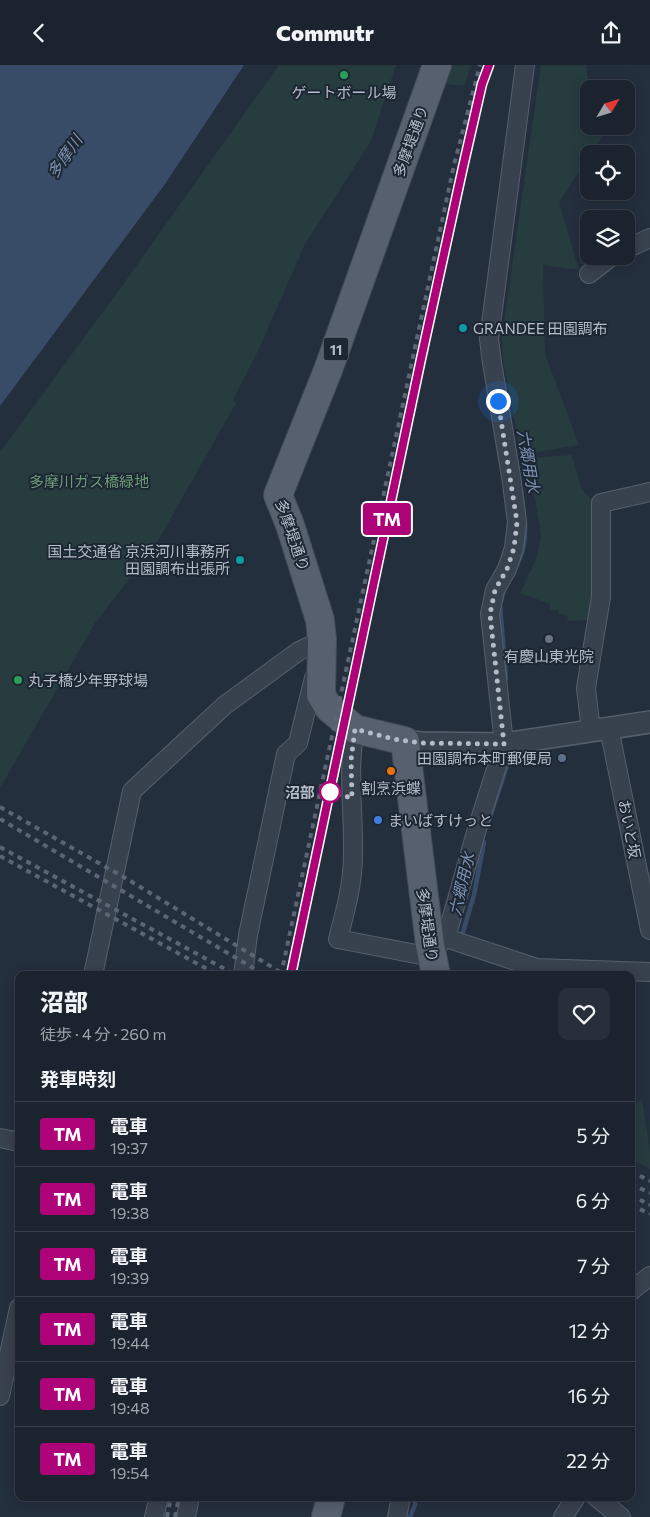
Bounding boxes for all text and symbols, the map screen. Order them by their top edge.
icon: back [25,19,53,47]
text: Commutr [276,19,374,46]
icon: share [597,19,625,47]
marker: ゲートボール場 [338,69,350,81]
north arrow [580,80,635,135]
map controls [580,80,635,265]
place label: ゲートボール場 [291,83,397,101]
street label: 多摩堤通り [389,103,431,179]
water label: 多摩川 [42,129,87,181]
button: locate [580,145,635,200]
button: layers [580,210,635,265]
place label: GRANDEE 田園調布 [473,319,607,337]
marker: GRANDEE 田園調布 [457,322,469,334]
road number: 11 [324,337,348,361]
your location [486,389,511,414]
water label: 六郷用水 [514,428,544,496]
park label: 多摩川ガス橋緑地 [29,472,149,490]
street label: 多摩堤通り [272,497,314,573]
line badge: TM [364,503,410,535]
text: TM [373,508,401,530]
place label: 国土交通省 京浜河川事務所 田園調布出張所 [47,542,230,577]
marker: 国土交通省 京浜河川事務所 田園調布出張所 [234,554,246,566]
marker: 有慶山東光院 [543,633,555,645]
place label: 有慶山東光院 [504,647,594,665]
place label: 丸子橋少年野球場 [28,671,148,689]
marker: 丸子橋少年野球場 [12,674,24,686]
place label: 田園調布本町郵便局 [417,749,552,767]
marker: 田園調布本町郵便局 [556,752,568,764]
marker: 割烹浜蝶 [385,765,397,777]
place label: 割烹浜蝶 [361,779,421,797]
marker: 沼部 [319,781,341,803]
place label: 沼部 [285,783,315,801]
street label: おいと坂 [615,798,645,860]
place label: まいばすけっと [388,811,493,829]
marker: まいばすけっと [372,814,384,826]
water label: 六郷用水 [445,849,478,917]
street label: 多摩堤通り [414,887,442,963]
text: 沼部 [40,987,88,1016]
button: heart [558,988,610,1040]
text: 徒歩 · 4 分 · 260 m [40,1024,166,1043]
text: 発車時刻 [40,1067,116,1090]
text: 電車 [110,1114,148,1137]
text: TM [53,1123,82,1145]
text: 5 分 [576,1124,610,1147]
text: 19:37 [110,1138,148,1157]
text: 電車 [110,1179,148,1202]
text: TM [53,1188,82,1210]
text: 6 分 [576,1189,610,1212]
text: 19:38 [110,1203,149,1222]
text: 電車 [110,1244,148,1267]
text: TM [53,1253,82,1275]
text: 7 分 [577,1254,610,1277]
text: 19:39 [110,1268,149,1287]
text: 電車 [110,1309,148,1332]
text: TM [53,1318,82,1340]
text: 12 分 [569,1319,610,1342]
text: 19:44 [110,1333,150,1352]
text: 電車 [110,1374,148,1397]
text: TM [53,1383,82,1405]
text: 16 分 [568,1384,610,1407]
text: 19:48 [110,1398,150,1417]
text: 電車 [110,1439,148,1462]
text: TM [53,1448,82,1470]
text: 22 分 [566,1449,610,1472]
text: 19:54 [110,1463,149,1482]

